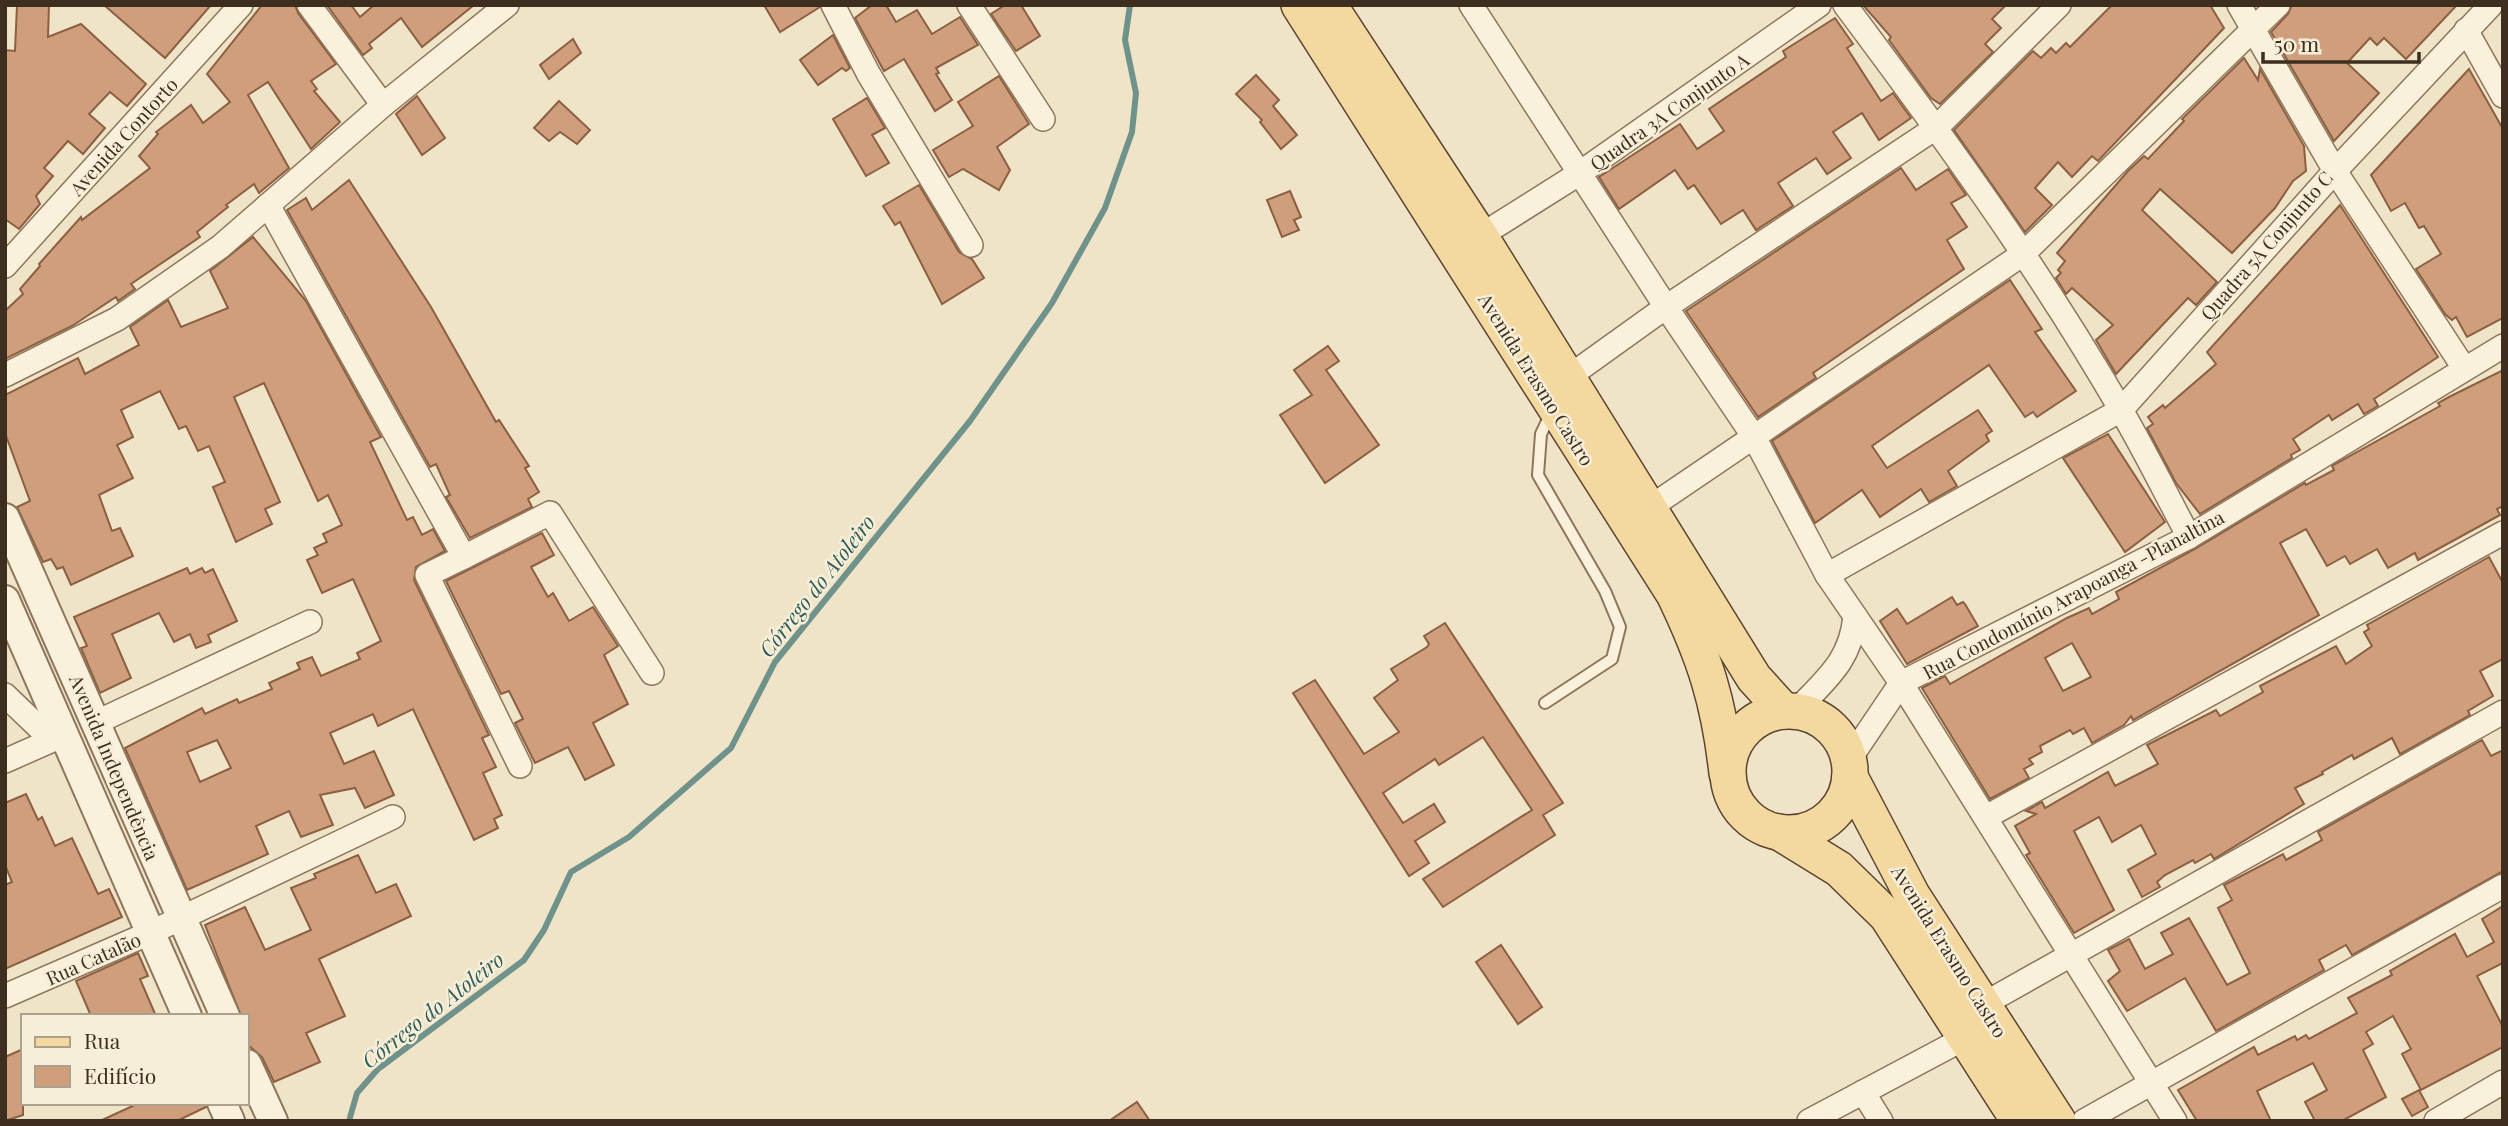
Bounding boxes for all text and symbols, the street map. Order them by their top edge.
scale bar [2263,21,2419,65]
text: 50 m [2274,29,2320,57]
street label: Quadra 3A Conjunto A [1584,46,1755,176]
street label: Avenida Contorto [62,71,183,201]
street label: Quadra 5A Conjunto C [2194,165,2338,325]
street label: Avenida Erasmo Castro [1473,287,1601,470]
street label: Rua Condomínio Arapoanga -Planaltina [1918,503,2229,685]
water label: Córrego do Atoleiro [752,508,880,662]
street label: Avenida Independência [64,669,166,864]
street label: Avenida Erasmo Castro [1886,859,2014,1042]
street label: Rua Catalão [41,926,145,990]
water label: Córrego do Atoleiro [355,945,509,1073]
legend [21,1014,248,1105]
text: Rua [84,1026,121,1054]
text: Edifício [84,1061,156,1089]

